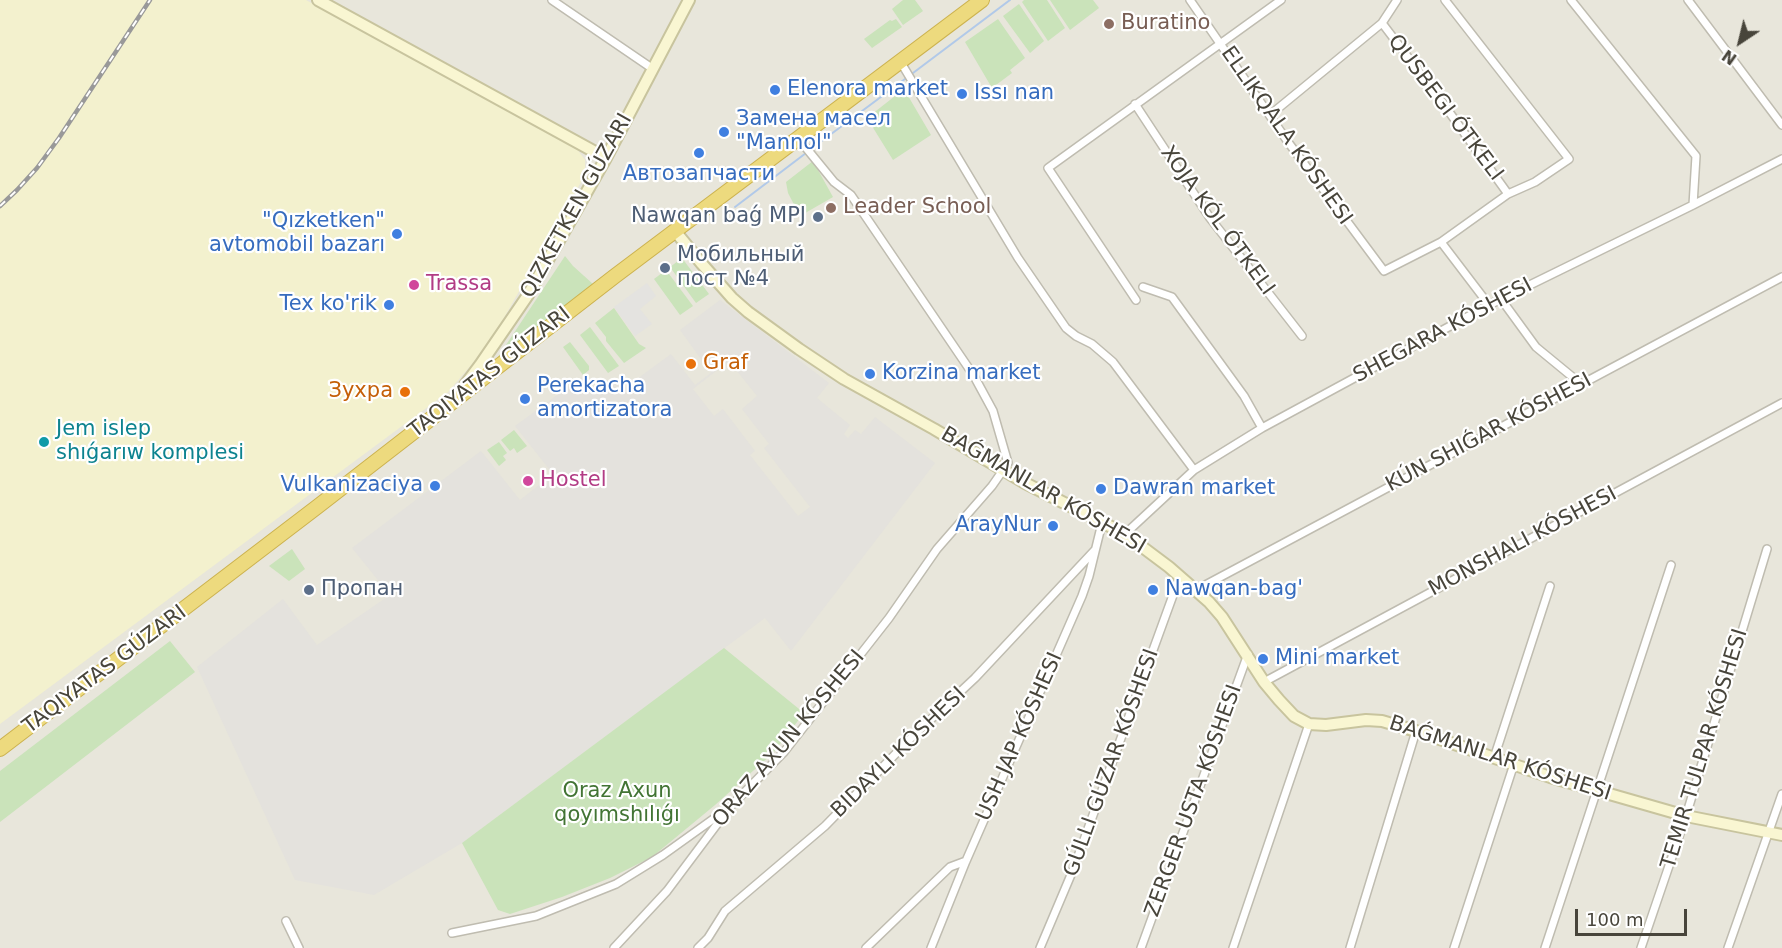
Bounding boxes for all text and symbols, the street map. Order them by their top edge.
place label: Buratino [1121,11,1210,37]
north arrow [1710,12,1770,72]
marker: Buratino [1102,17,1116,31]
street label: QUSBEGI ÓTKELI [1382,30,1508,186]
street label: ELLIKQALA KÓSHESI [1215,42,1357,230]
text: N [1718,46,1740,69]
place label: Elenora market [787,77,948,103]
place label: Issı nan [974,81,1054,107]
marker: Elenora market [768,83,782,97]
marker: Issı nan [955,87,969,101]
place label: Замена масел "Mannol" [736,107,891,157]
street label: QIZKETKEN GÚZARI [516,109,638,303]
marker: Замена масел "Mannol" [717,125,731,139]
street label: XOJA KÓL ÓTKELI [1154,141,1280,301]
marker: Автозапчасти [692,146,706,160]
place label: Автозапчасти [623,162,775,188]
place label: Leader School [843,195,991,221]
marker: Leader School [824,201,838,215]
place label: Nawqan baǵ MPJ [631,204,806,230]
place label: "Qızketken" avtomobil bazarı [209,209,385,259]
marker: Nawqan baǵ MPJ [811,210,825,224]
marker: "Qızketken" avtomobil bazarı [390,227,404,241]
place label: Мобильный пост №4 [677,243,804,293]
marker: Мобильный пост №4 [658,261,672,275]
place label: Trassa [426,272,492,298]
street label: SHEGARA KÓSHESI [1349,273,1537,389]
marker: Trassa [407,278,421,292]
place label: Tex ko'rik [279,292,377,318]
marker: Tex ko'rik [382,298,396,312]
street label: TAQIYATAS GÚZARI [404,302,576,444]
place label: Graf [703,351,748,377]
marker: Graf [684,357,698,371]
place label: Korzina market [882,361,1040,387]
marker: Korzina market [863,367,877,381]
street label: KÚN SHIǴAR KÓSHESI [1382,368,1596,498]
place label: Perekacha amortizatora [537,374,672,424]
place label: Зухра [328,379,393,405]
marker: Зухра [398,385,412,399]
marker: Perekacha amortizatora [518,392,532,406]
place label: Jem islep shıǵarıw komplesi [56,417,244,467]
street label: BAǴMANLAR KÓSHESI [936,422,1150,560]
marker: Jem islep shıǵarıw komplesi [37,435,51,449]
place label: Hostel [540,468,607,494]
place label: Vulkanizaciya [281,473,423,499]
marker: Hostel [521,474,535,488]
place label: Dawran market [1113,476,1275,502]
marker: Vulkanizaciya [428,479,442,493]
marker: Dawran market [1094,482,1108,496]
street label: MONSHALI KÓSHESI [1425,482,1621,602]
place label: ArayNur [955,513,1041,539]
marker: ArayNur [1046,519,1060,533]
place label: Пропан [321,577,403,603]
place label: Nawqan-bag' [1165,577,1303,603]
marker: Пропан [302,583,316,597]
marker: Nawqan-bag' [1146,583,1160,597]
street label: TAQIYATAS GÚZARI [18,600,192,740]
street label: TEMIR TULPAR KÓSHESI [1656,626,1754,872]
street label: ORAZ AXUN KÓSHESI [708,645,870,833]
street label: GÚLLI GÚZAR KÓSHESI [1059,646,1165,880]
place label: Mini market [1275,646,1399,672]
street label: USH JAP KÓSHESI [972,649,1068,825]
marker: Mini market [1256,652,1270,666]
street label: BIDAYLI KÓSHESI [826,682,972,824]
street label: ZERGER USTA KÓSHESI [1140,682,1248,920]
street label: BAǴMANLAR KÓSHESI [1386,711,1614,807]
park label: Oraz Axun qoyımshılıǵı [554,779,680,829]
scale bar [1578,897,1690,935]
text: 100 m [1586,909,1644,930]

